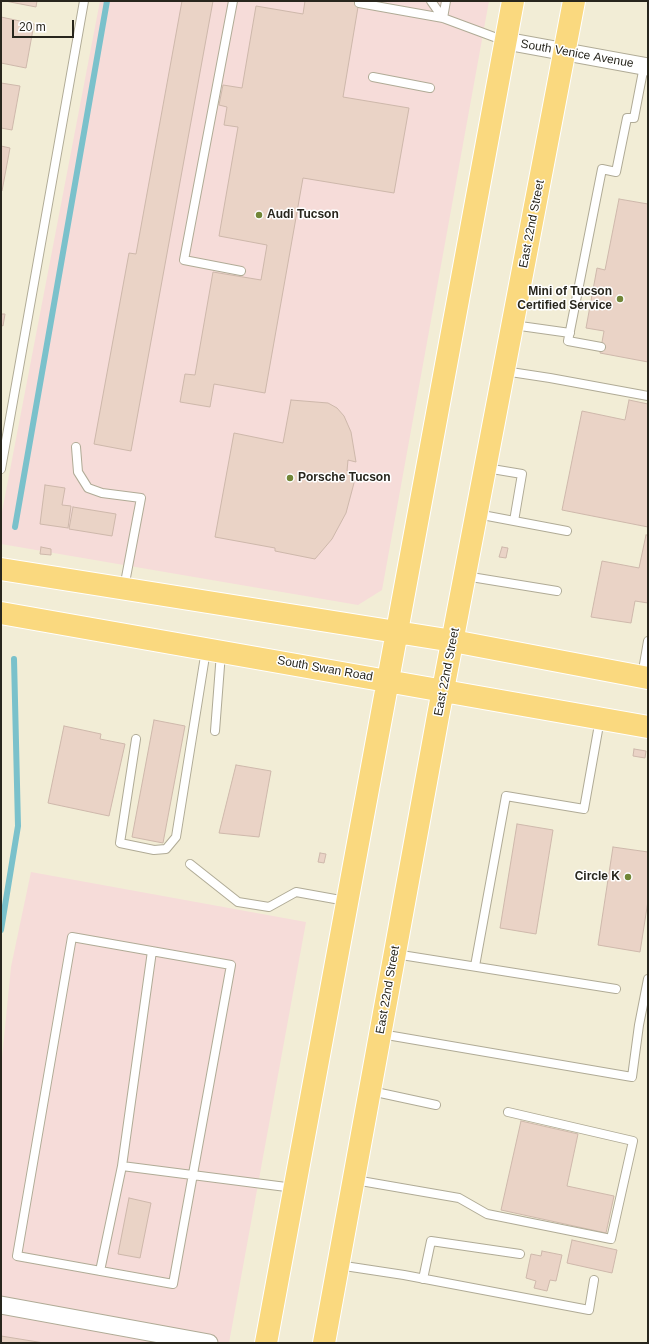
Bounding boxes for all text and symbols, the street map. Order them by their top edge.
scale bar [14,12,76,38]
text: 20 m [19,20,46,34]
street label: South Venice Avenue [519,37,635,71]
street label: East 22nd Street [516,179,548,269]
place label: Audi Tucson [267,208,339,222]
marker: Audi Tucson [254,210,264,220]
place label: Mini of Tucson Certified Service [517,285,612,313]
marker: Mini of Tucson Certified Service [615,294,625,304]
place label: Porsche Tucson [298,471,390,485]
marker: Porsche Tucson [285,473,295,483]
street label: East 22nd Street [431,627,463,717]
street label: South Swan Road [276,654,374,684]
place label: Circle K [575,870,620,884]
marker: Circle K [623,872,633,882]
street label: East 22nd Street [373,945,403,1035]

